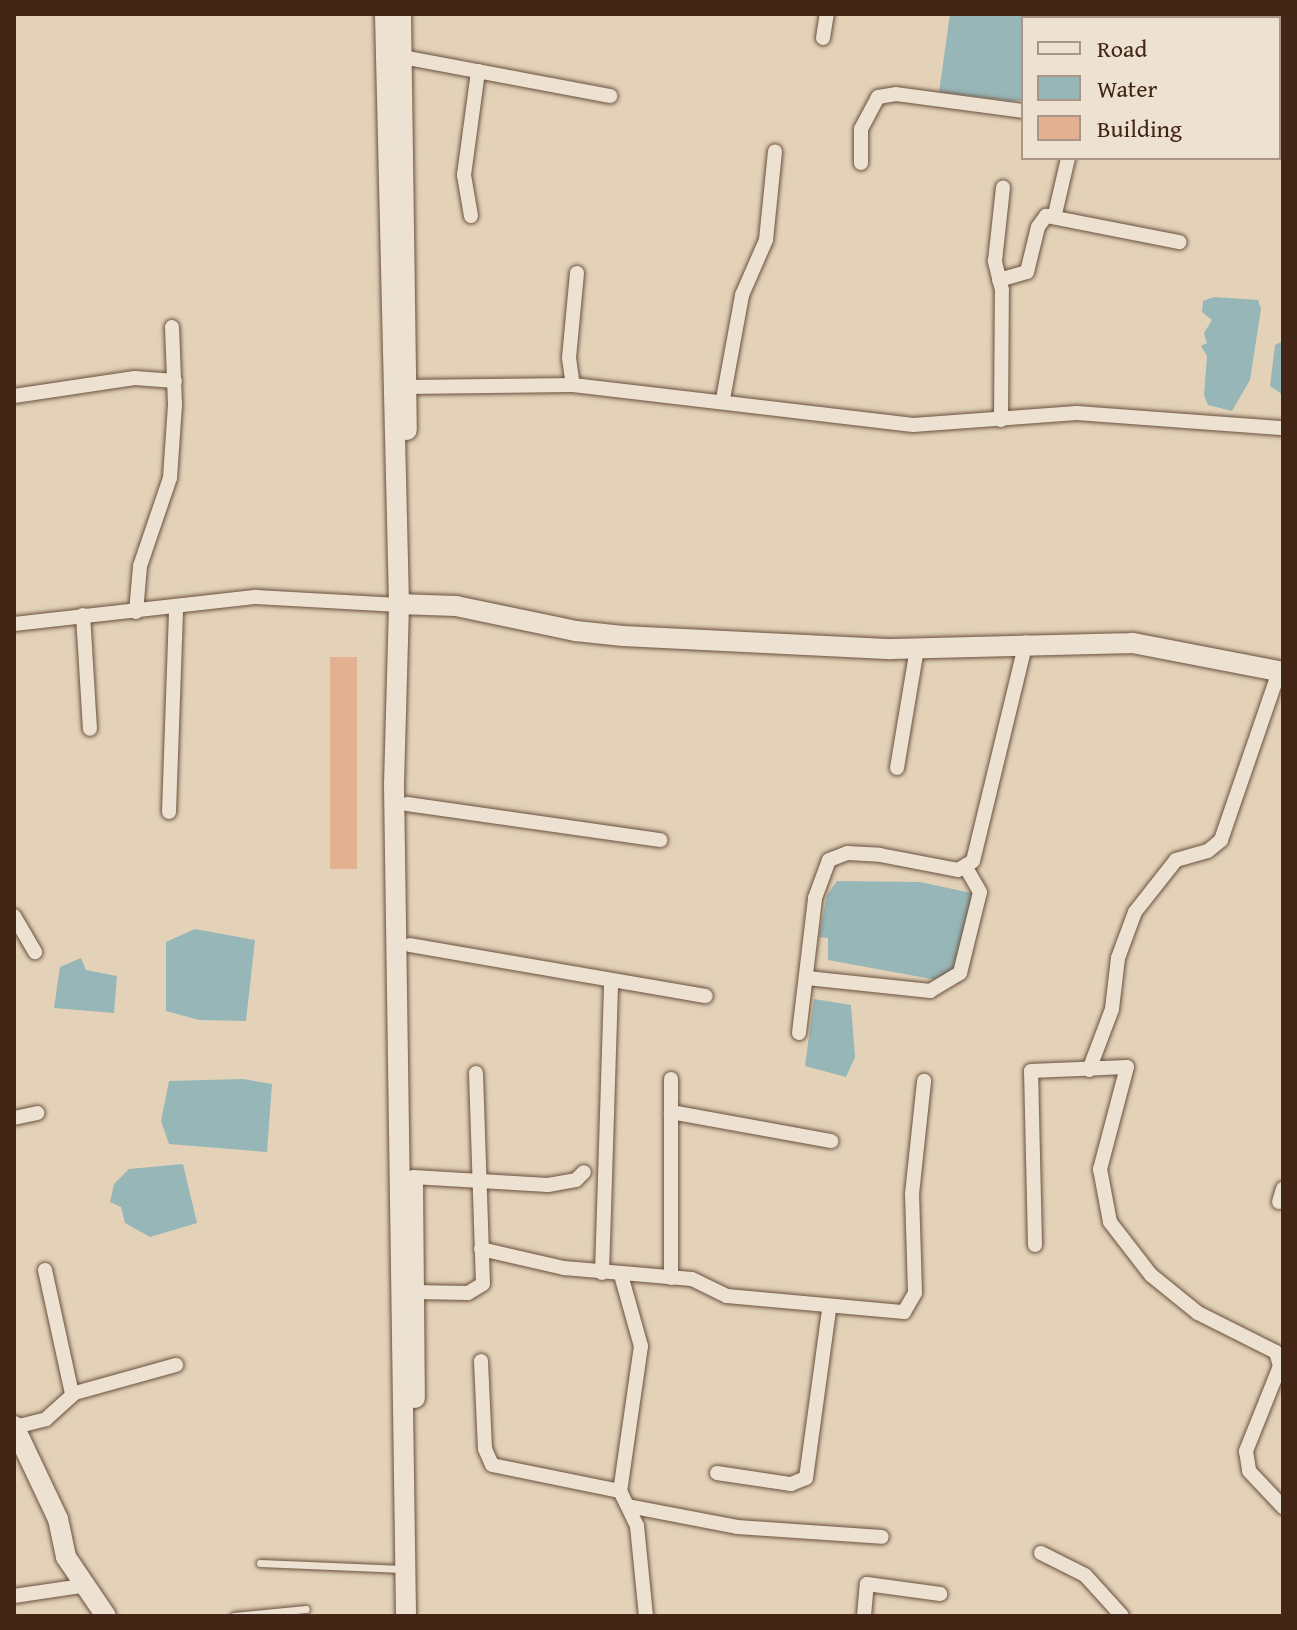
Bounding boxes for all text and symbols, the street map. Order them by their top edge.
legend [1021,16,1281,160]
text: Road [1097,31,1147,66]
text: Water [1097,71,1157,106]
text: Building [1097,111,1182,146]

